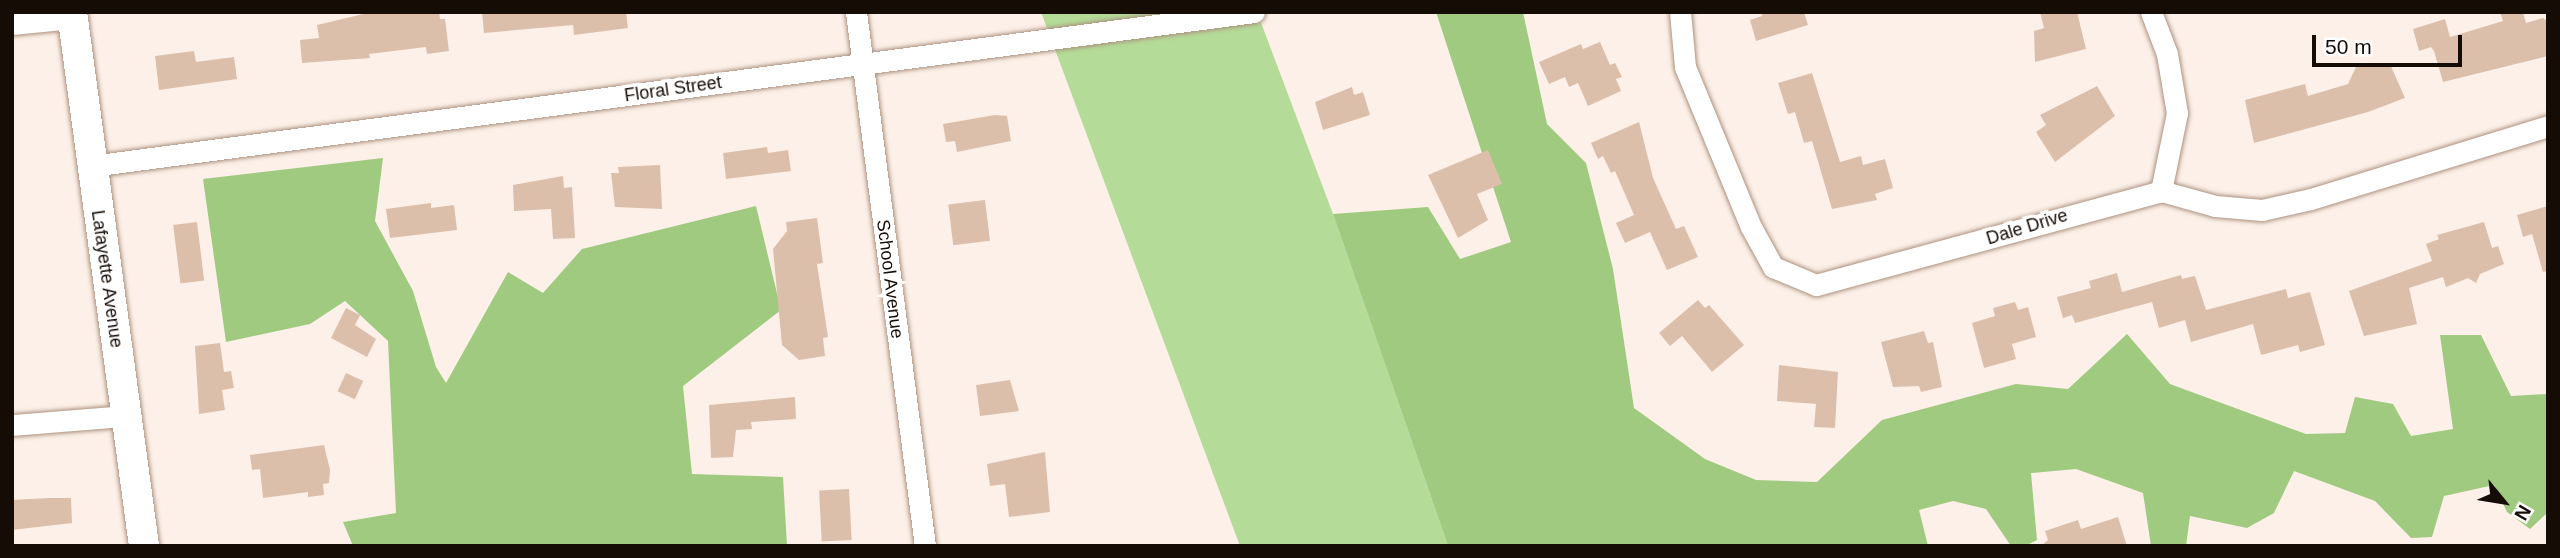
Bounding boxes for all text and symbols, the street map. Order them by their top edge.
scale bar [2315,21,2466,65]
text: 50 m [2325,35,2372,58]
street label: Floral Street [623,71,723,107]
street label: Dale Drive [1984,204,2070,250]
street label: Lafayette Avenue [87,208,127,350]
street label: School Avenue [872,218,908,340]
north arrow [2469,467,2539,537]
text: N [2510,502,2535,524]

